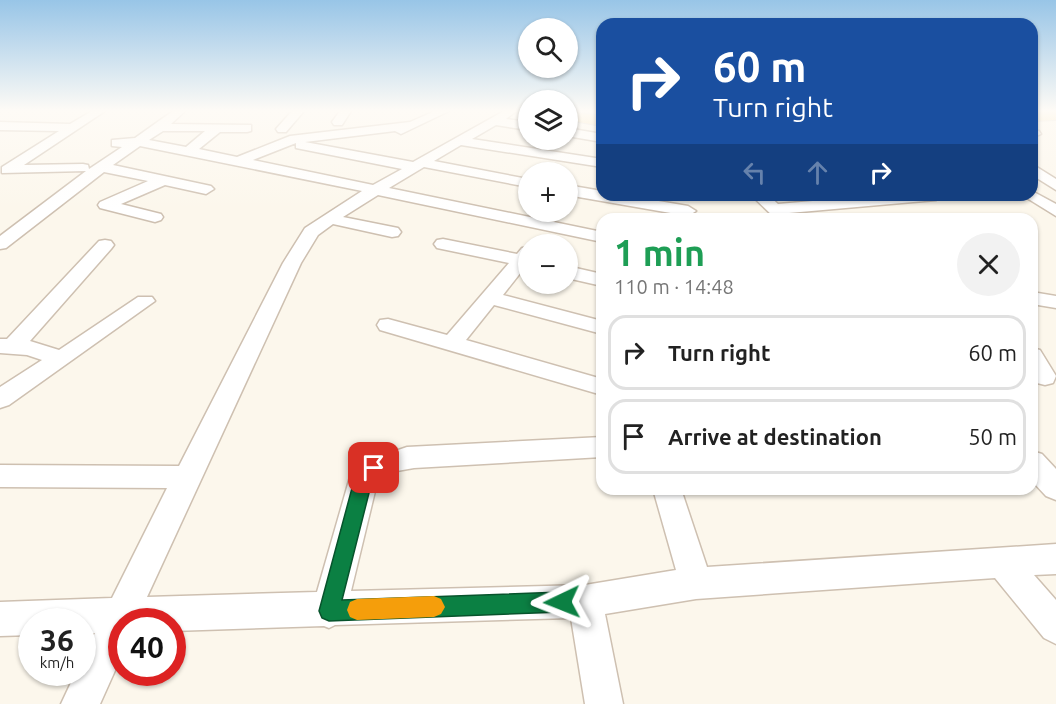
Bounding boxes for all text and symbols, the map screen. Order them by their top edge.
map controls [518,18,578,294]
button: search [518,18,578,78]
icon: right [614,42,692,120]
text: 60 m [713,43,807,90]
button: layers [518,90,578,150]
text: Turn right [713,92,833,122]
icon: left [738,156,771,189]
icon: ahead [801,156,834,189]
icon: right [864,156,897,189]
button: + [518,162,578,222]
text: 1 min [614,232,705,273]
button: close [957,233,1020,296]
button: − [518,234,578,294]
text: 110 m · 14:48 [614,275,734,298]
icon: right [617,336,650,369]
text: Turn right [668,340,770,365]
text: 60 m [968,340,1017,365]
icon: arrive [617,420,650,453]
text: Arrive at destination [668,424,882,449]
text: 50 m [968,424,1017,449]
pin [348,442,399,493]
icon: arrive [357,451,390,484]
position arrow [530,570,594,634]
speed limit sign: 40 [108,608,186,686]
text: 36 [40,623,74,657]
text: km/h [40,654,74,671]

